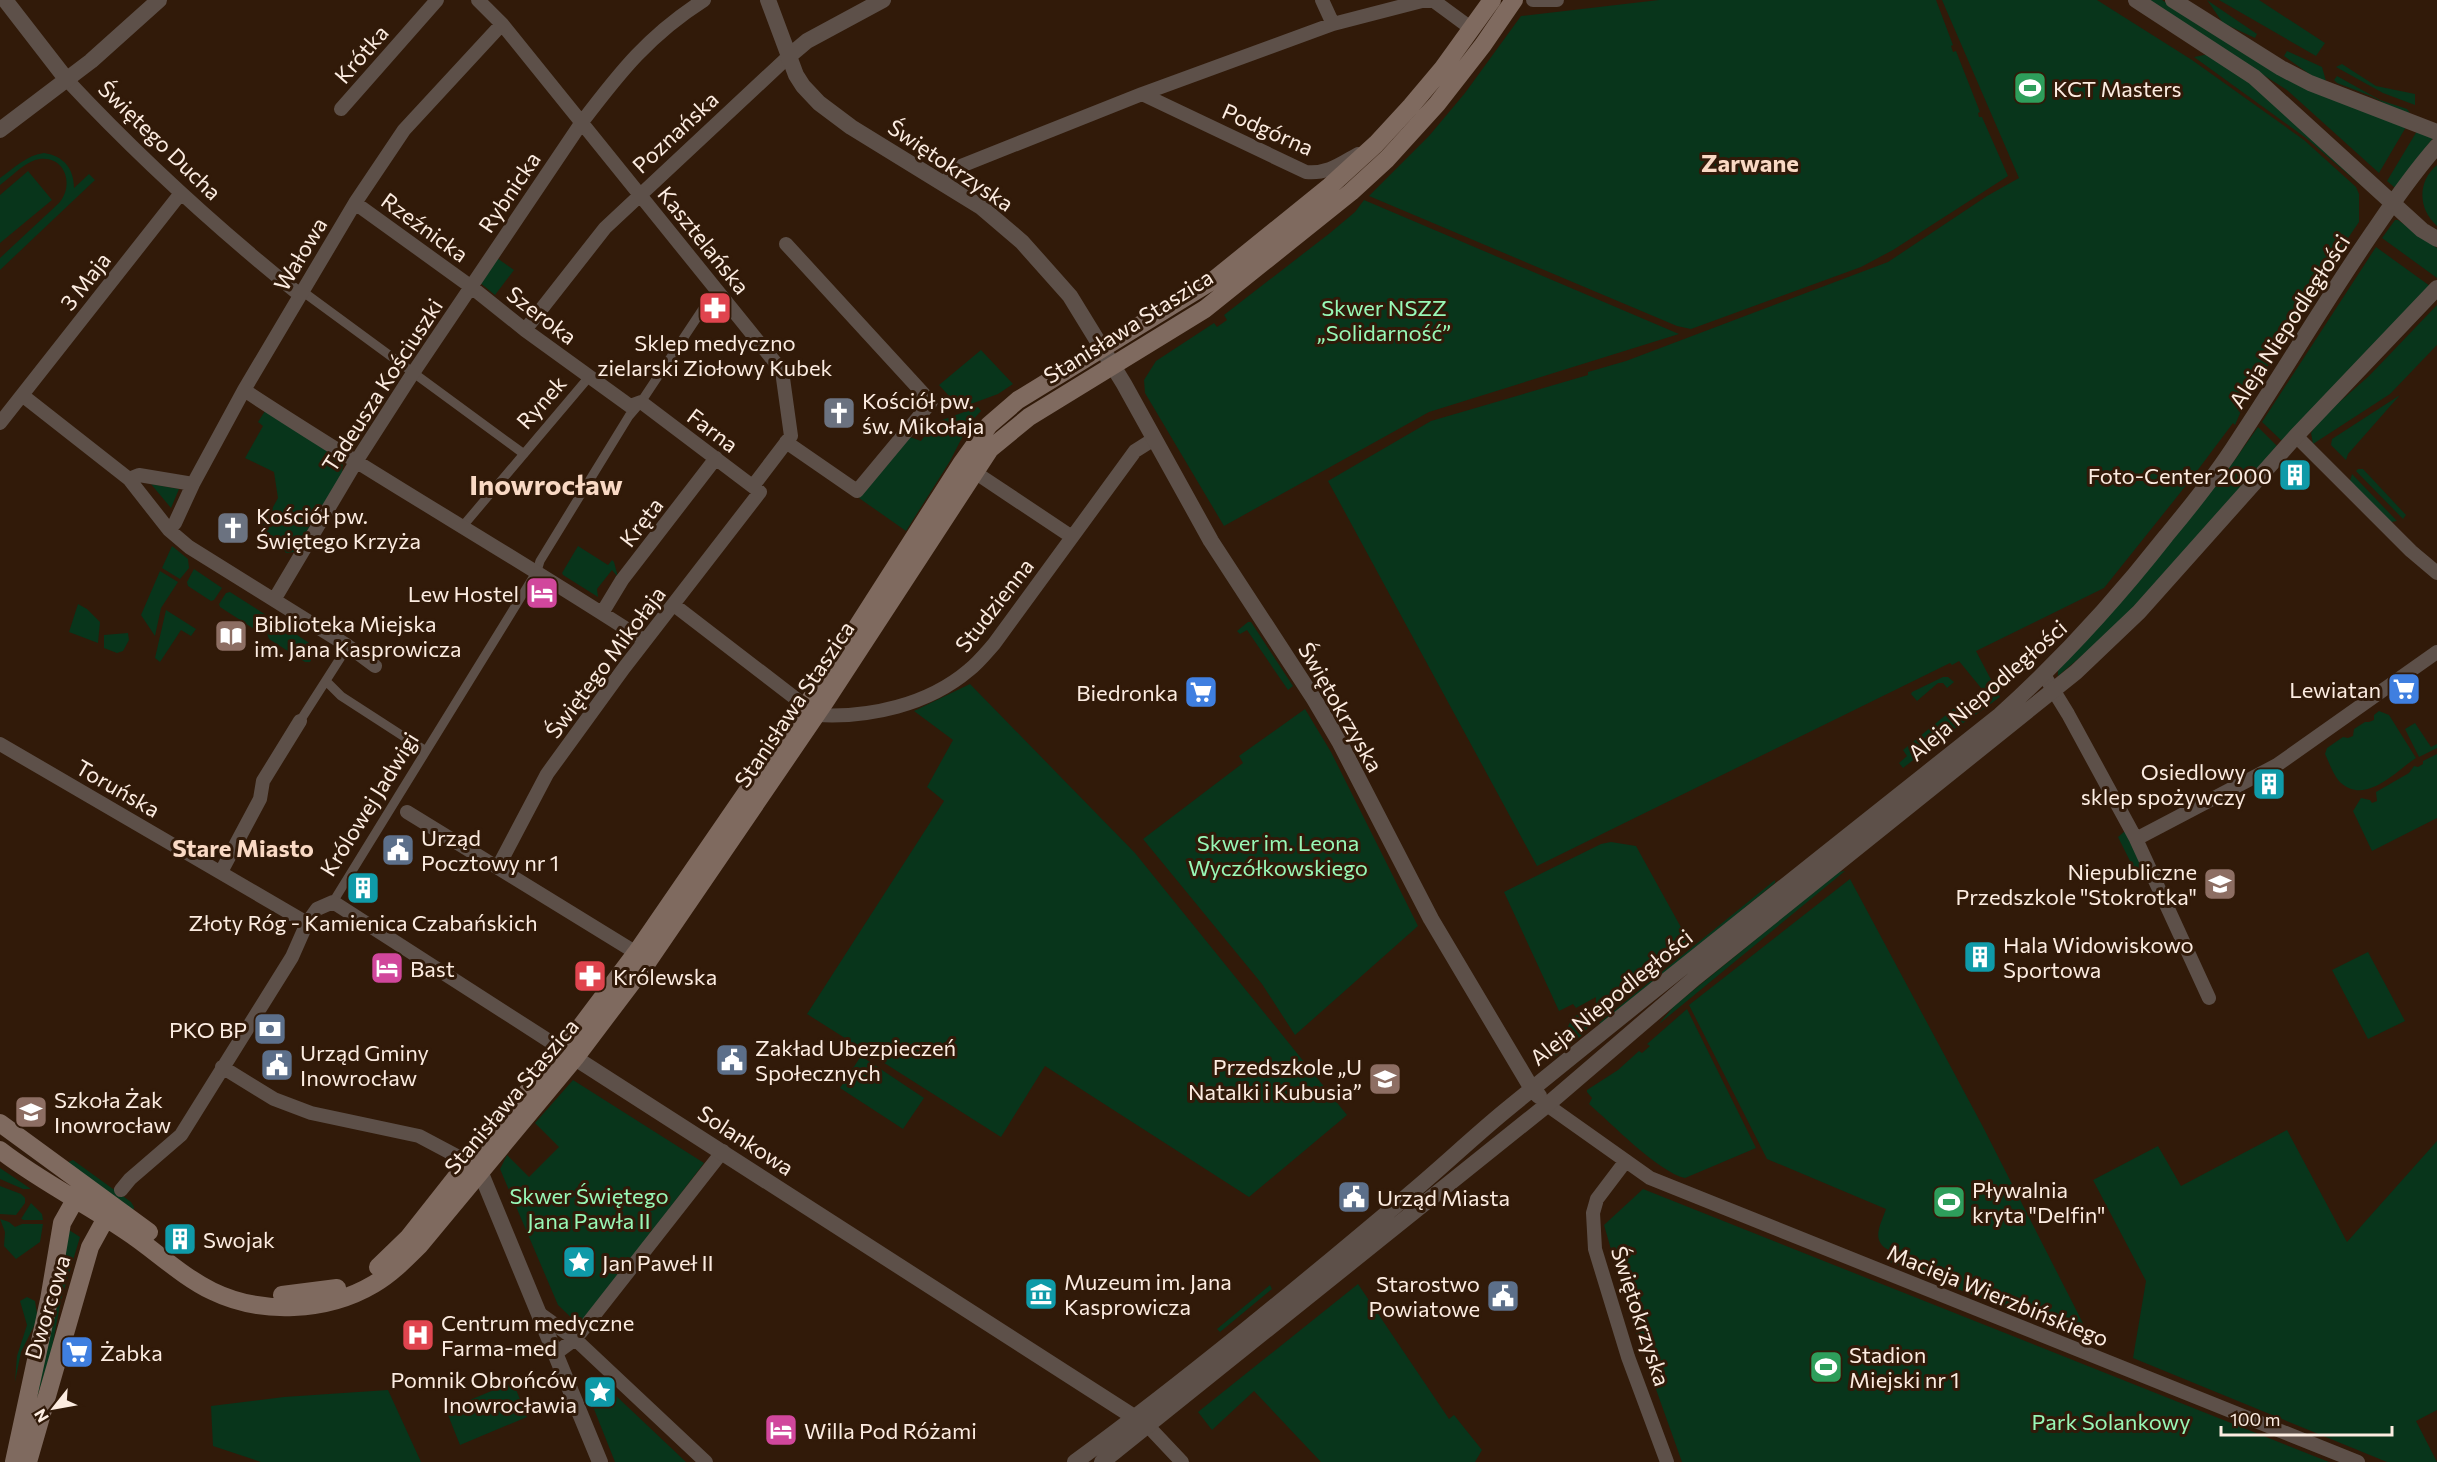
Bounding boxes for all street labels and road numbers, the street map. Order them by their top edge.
street label: Krótka [328,19,394,89]
street label: Świętego Ducha [93,75,227,205]
street label: Poznańska [626,85,724,179]
street label: Podgórna [1218,97,1318,161]
street label: Świętokrzyska [883,113,1019,217]
street label: Rybnicka [472,147,546,237]
street label: Kasztelańska [652,181,756,299]
street label: Rzeźnicka [376,186,474,268]
street label: Wałowa [268,212,332,296]
street label: Aleja Niepodległości [2223,229,2355,413]
street label: 3 Maja [54,247,116,315]
street label: Stanisława Staszica [1038,263,1218,389]
street label: Szeroka [502,280,582,350]
street label: Tadeusza Kościuszki [316,293,448,477]
street label: Rynek [510,370,572,434]
street label: Farna [682,402,744,458]
street label: Kręta [613,492,669,552]
street label: Studzienna [949,553,1039,657]
street label: Świętego Mikołaja [539,581,671,743]
street label: Aleja Niepodległości [1902,614,2072,766]
street label: Stanisława Staszica [728,616,860,792]
street label: Świętokrzyska [1293,637,1389,777]
street label: Królowej Jadwigi [314,727,424,881]
street label: Toruńska [71,753,165,823]
street label: Aleja Niepodległości [1524,923,1698,1071]
street label: Stanisława Staszica [438,1013,584,1179]
street label: Solankowa [693,1099,799,1181]
street label: Macieja Wierzbińskiego [1883,1238,2113,1352]
street label: Świętokrzyska [1606,1243,1676,1389]
street label: Dworcowa [18,1252,76,1362]

